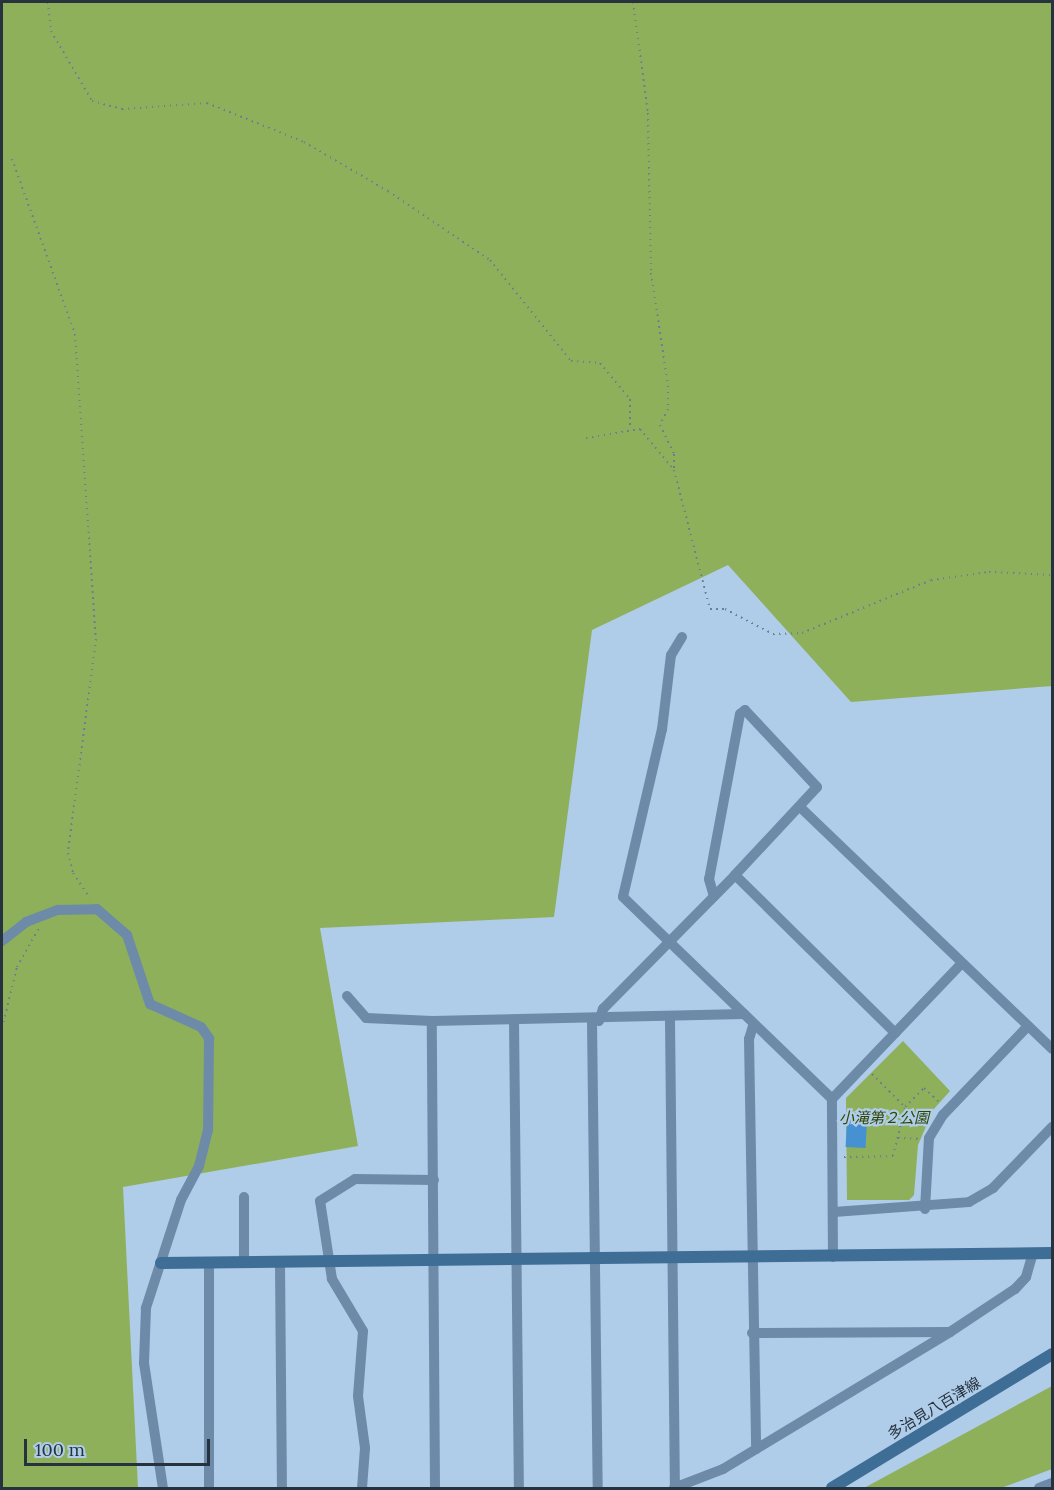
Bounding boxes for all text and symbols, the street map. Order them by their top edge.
park label: 小滝第２公園 [839,1109,929,1127]
street label: 多治見八百津線 [884,1373,984,1443]
scale bar [27,1427,213,1465]
text: 100 m [35,1438,85,1461]

